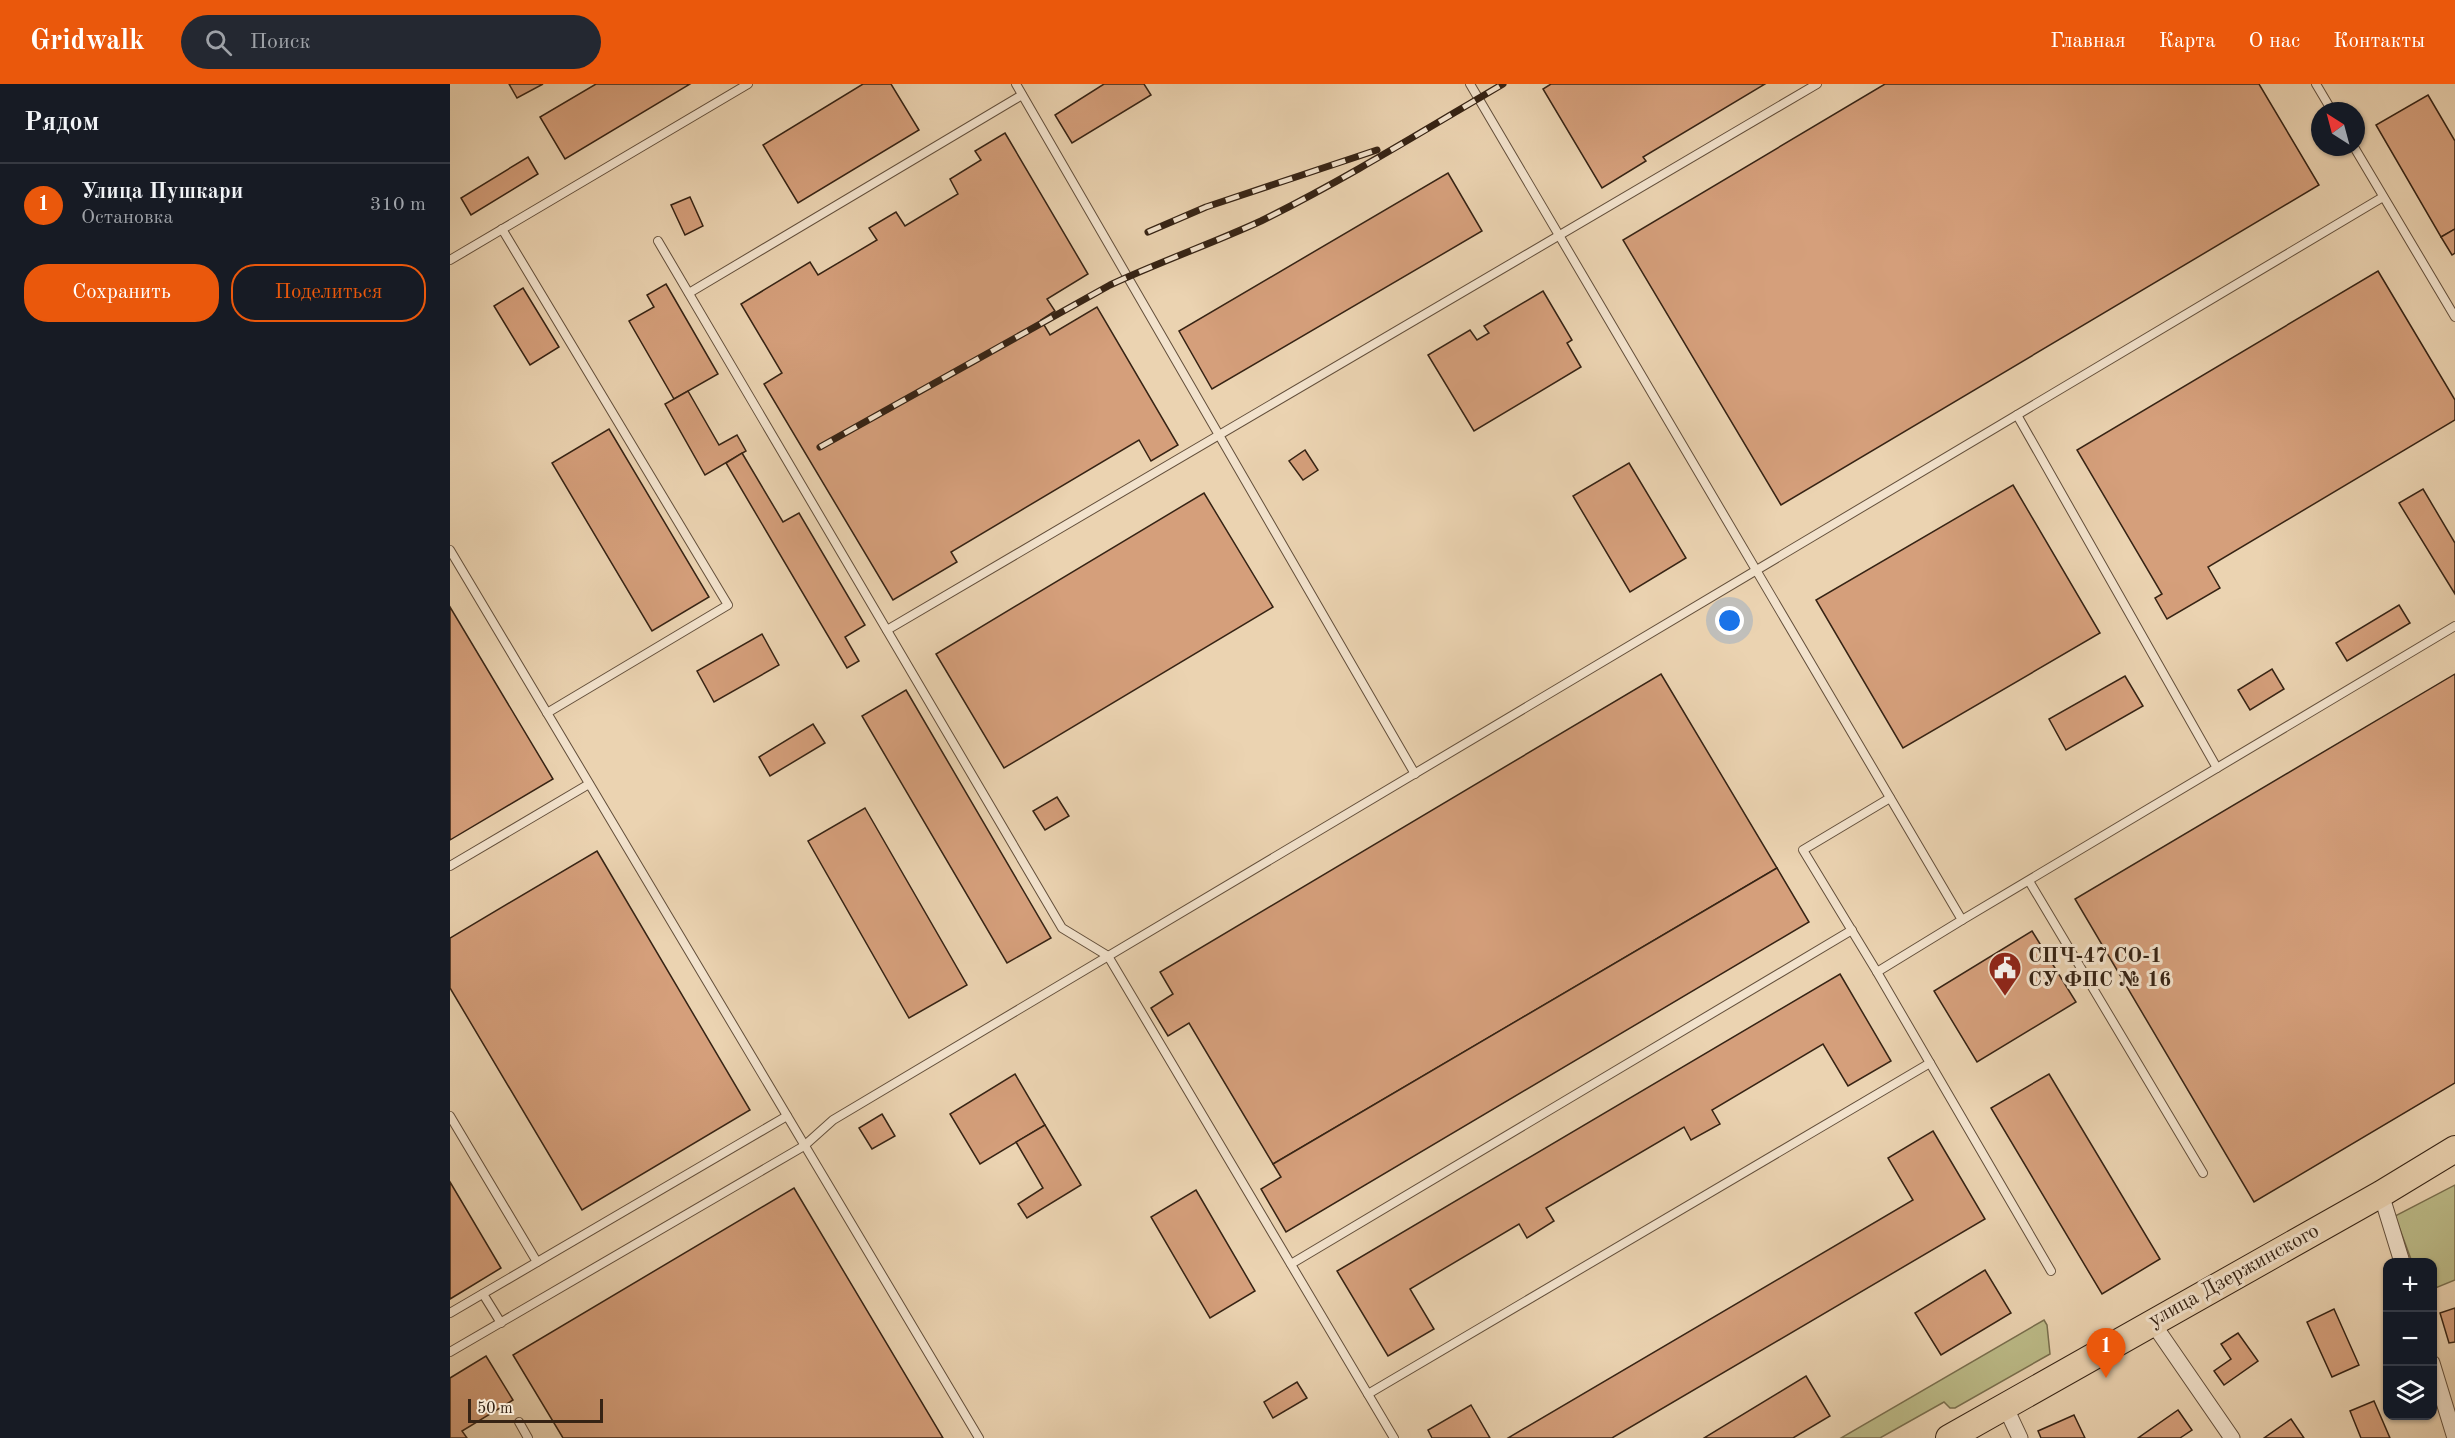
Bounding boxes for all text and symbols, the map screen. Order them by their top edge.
search box [181,15,601,69]
icon: search [202,26,235,59]
text: Gridwalk [30,28,145,56]
text: Поиск [250,31,310,53]
text: Главная [2050,31,2126,52]
text: Карта [2159,31,2216,52]
text: О нас [2249,31,2300,52]
text: Контакты [2333,31,2425,52]
north arrow [2311,102,2365,156]
text: Рядом [24,110,99,136]
text: Улица Пушкари [81,181,243,203]
text: 1 [38,195,49,215]
text: 310 m [370,195,426,215]
text: Остановка [81,208,173,228]
button: Сохранить [24,264,219,322]
button: Поделиться [231,264,426,322]
your location [1715,606,1744,635]
place label: СПЧ-47 СО-1 СУ ФПС № 16 [2028,946,2171,991]
public building icon: СПЧ-47 СО-1 СУ ФПС № 16 [1987,950,2023,997]
street label: улица Дзержинского [2145,1220,2323,1332]
map controls [2383,1258,2437,1420]
button: + [2383,1258,2437,1312]
button: − [2383,1312,2437,1366]
pin: 1 [2086,1328,2126,1378]
button: layers [2383,1366,2437,1420]
scale bar [468,1396,603,1424]
text: 50 m [477,1401,513,1417]

